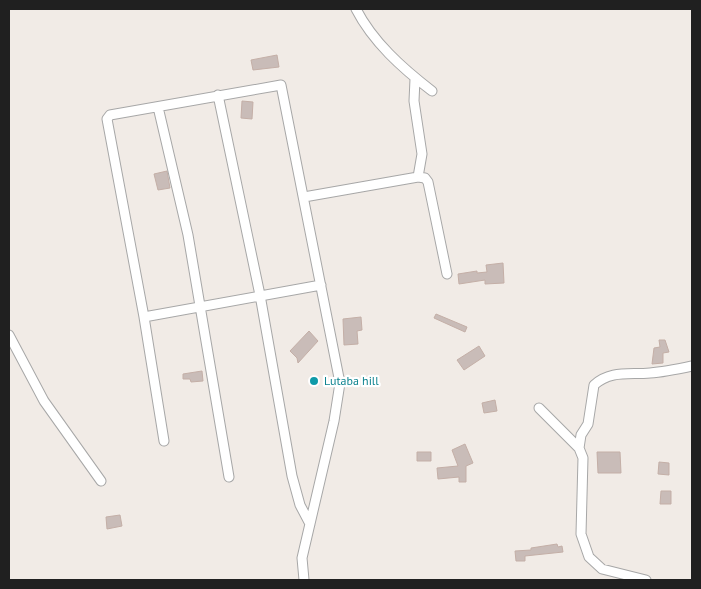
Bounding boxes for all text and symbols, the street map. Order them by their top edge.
place label: Lutaba hill [324,373,379,388]
marker: Lutaba hill [308,375,320,387]

